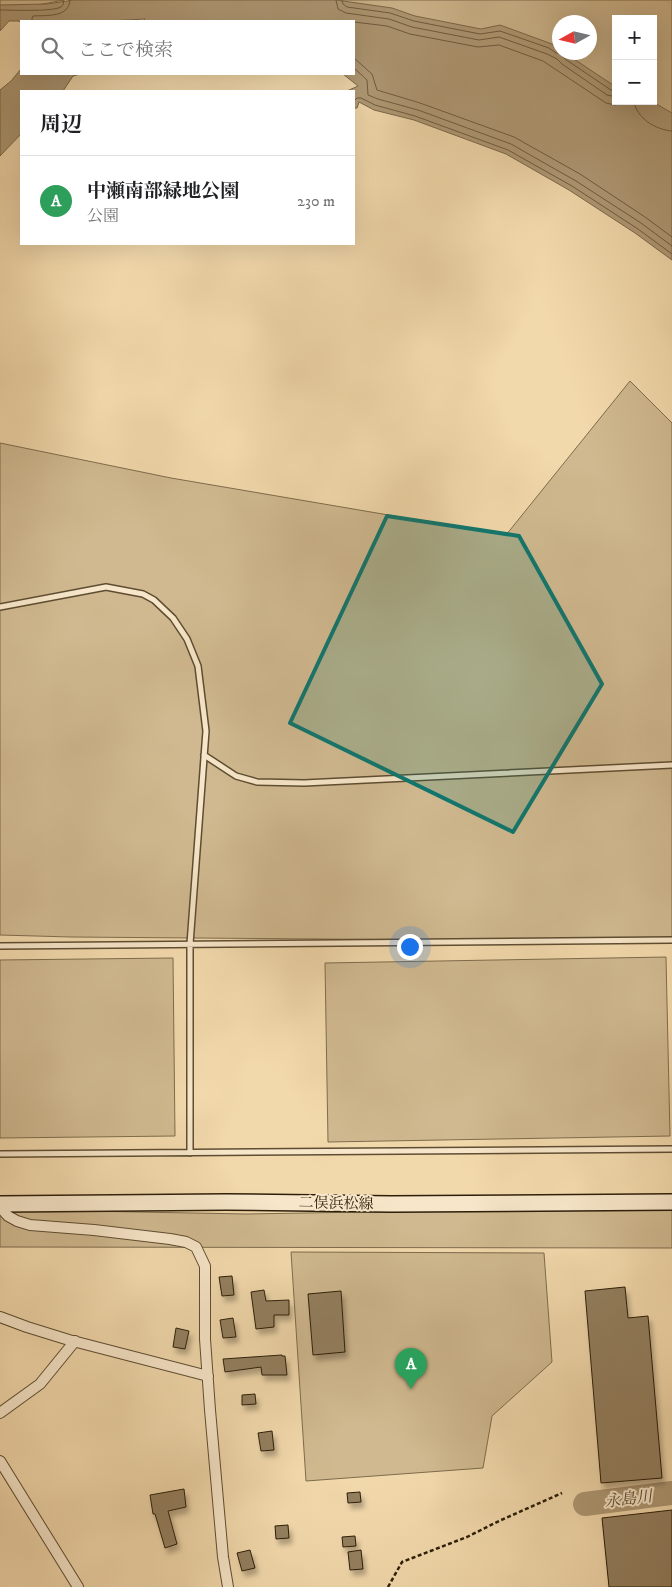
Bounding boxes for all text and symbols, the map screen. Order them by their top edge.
north arrow [552,15,597,60]
map controls [612,15,657,105]
button: + [612,15,657,60]
search box [20,20,355,75]
icon: search [38,34,66,62]
text: ここで検索 [78,39,173,62]
button: − [612,60,657,105]
text: 周辺 [40,112,82,138]
text: 中瀬南部緑地公園 [87,180,239,203]
text: A [51,191,61,211]
text: 230 m [297,191,335,211]
text: 公園 [87,206,119,226]
your location [397,934,423,960]
street label: 二俣浜松線 [298,1193,374,1214]
pin: A [395,1348,427,1389]
water label: 永島川 [603,1486,655,1512]

